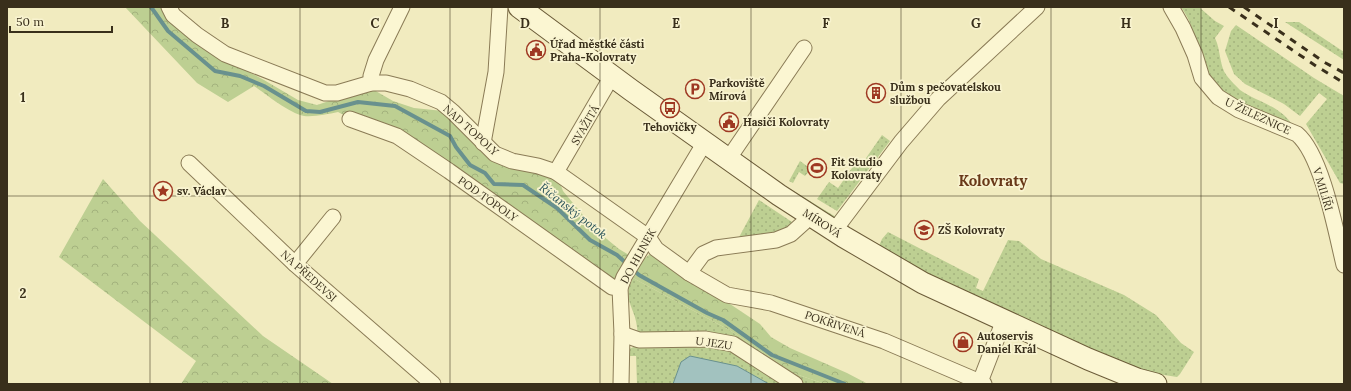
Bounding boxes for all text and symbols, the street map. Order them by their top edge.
scale bar [10,8,112,34]
text: 50 m [16,14,44,29]
text: B [221,15,230,32]
text: C [371,15,380,32]
text: D [520,15,530,32]
text: E [672,15,680,32]
text: F [822,15,830,32]
text: G [971,15,981,32]
text: H [1121,15,1131,32]
text: I [1273,15,1279,32]
place label: Úřad městké části Praha-Kolovraty [550,37,645,64]
public building icon: Úřad městké části Praha-Kolovraty [525,39,547,61]
place label: Parkoviště Mírová [709,76,765,103]
parking icon: Parkoviště Mírová [684,78,706,100]
place label: Dům s pečovatelskou službou [890,80,1001,107]
building icon: Dům s pečovatelskou službou [865,82,887,104]
text: 1 [20,89,26,106]
street label: U ŽELEZNICE [1223,95,1293,137]
bus stop icon: Tehovičky [659,97,681,119]
street label: NAD TOPOLY [440,101,502,159]
street label: SVAŽITÁ [568,101,603,148]
public building icon: Hasiči Kolovraty [718,111,740,133]
place label: Hasiči Kolovraty [743,115,830,129]
place label: Tehovičky [643,120,698,134]
place label: Fit Studio Kolovraty [831,155,883,182]
sports icon: Fit Studio Kolovraty [806,157,828,179]
street label: V MILÍŘI [1310,165,1336,213]
district label: Kolovraty [958,171,1028,190]
street label: POD TOPOLY [455,173,521,225]
place icon: sv. Václav [152,180,174,202]
water label: Říčanský potok [537,180,610,242]
place label: sv. Václav [177,184,227,198]
street label: MÍROVÁ [800,205,845,241]
school or university icon: ZŠ Kolovraty [913,219,935,241]
place label: ZŠ Kolovraty [938,222,1006,237]
street label: DO HLINEK [617,225,659,286]
street label: NA PŘEDEVSI [278,247,340,305]
text: 2 [20,285,27,302]
street label: POKŘIVENÁ [803,308,868,341]
place label: Autoservis Daniel Král [977,329,1037,356]
shop icon: Autoservis Daniel Král [952,331,974,353]
street label: U JEZU [695,333,733,353]

